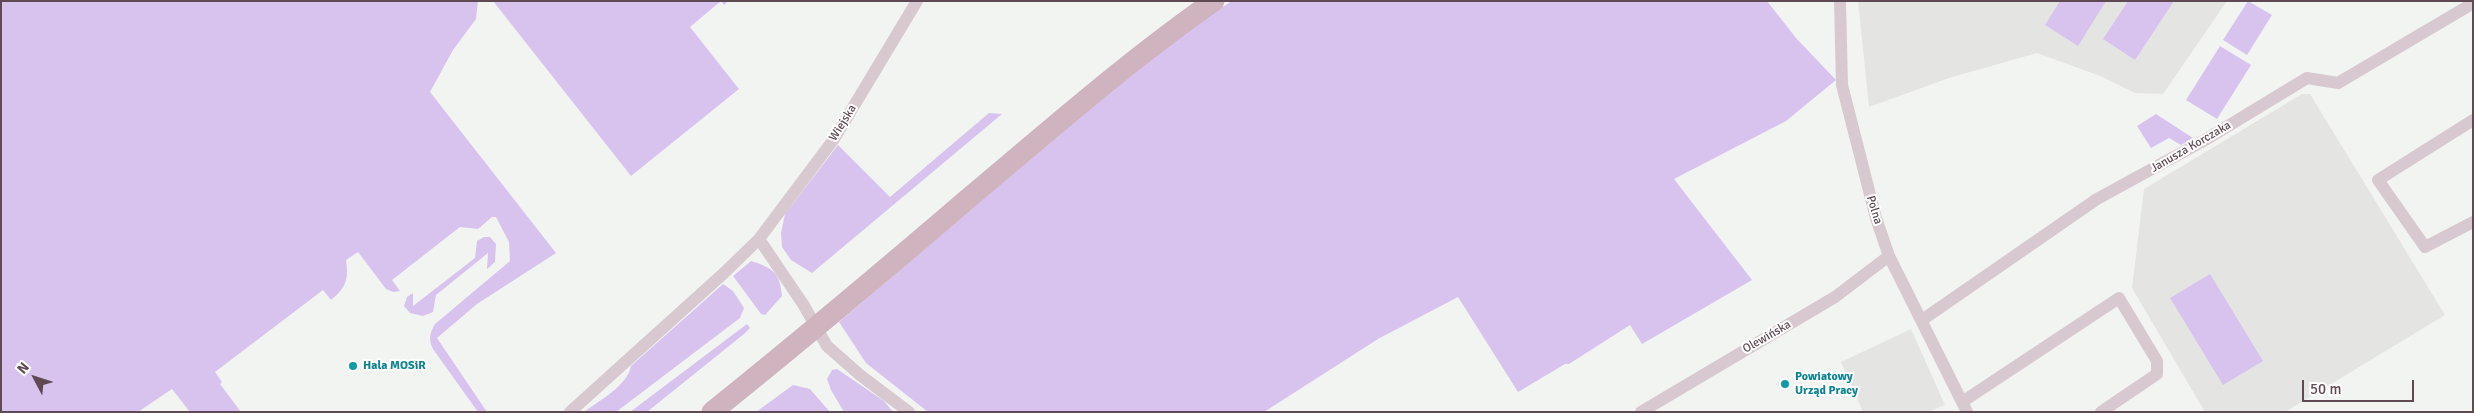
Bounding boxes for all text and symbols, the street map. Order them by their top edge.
street label: Wiejska [826,102,860,144]
street label: Janusza Korczaka [2148,118,2234,176]
street label: Polna [1863,194,1885,226]
street label: Olewińska [1740,317,1794,357]
north arrow [10,353,60,403]
text: N [13,359,33,377]
place label: Hala MOSiR [363,359,426,373]
marker: Hala MOSiR [347,360,359,372]
place label: Powiatowy Urząd Pracy [1795,370,1858,398]
scale bar [2304,370,2416,402]
marker: Powiatowy Urząd Pracy [1779,378,1791,390]
text: 50 m [2310,380,2341,398]

